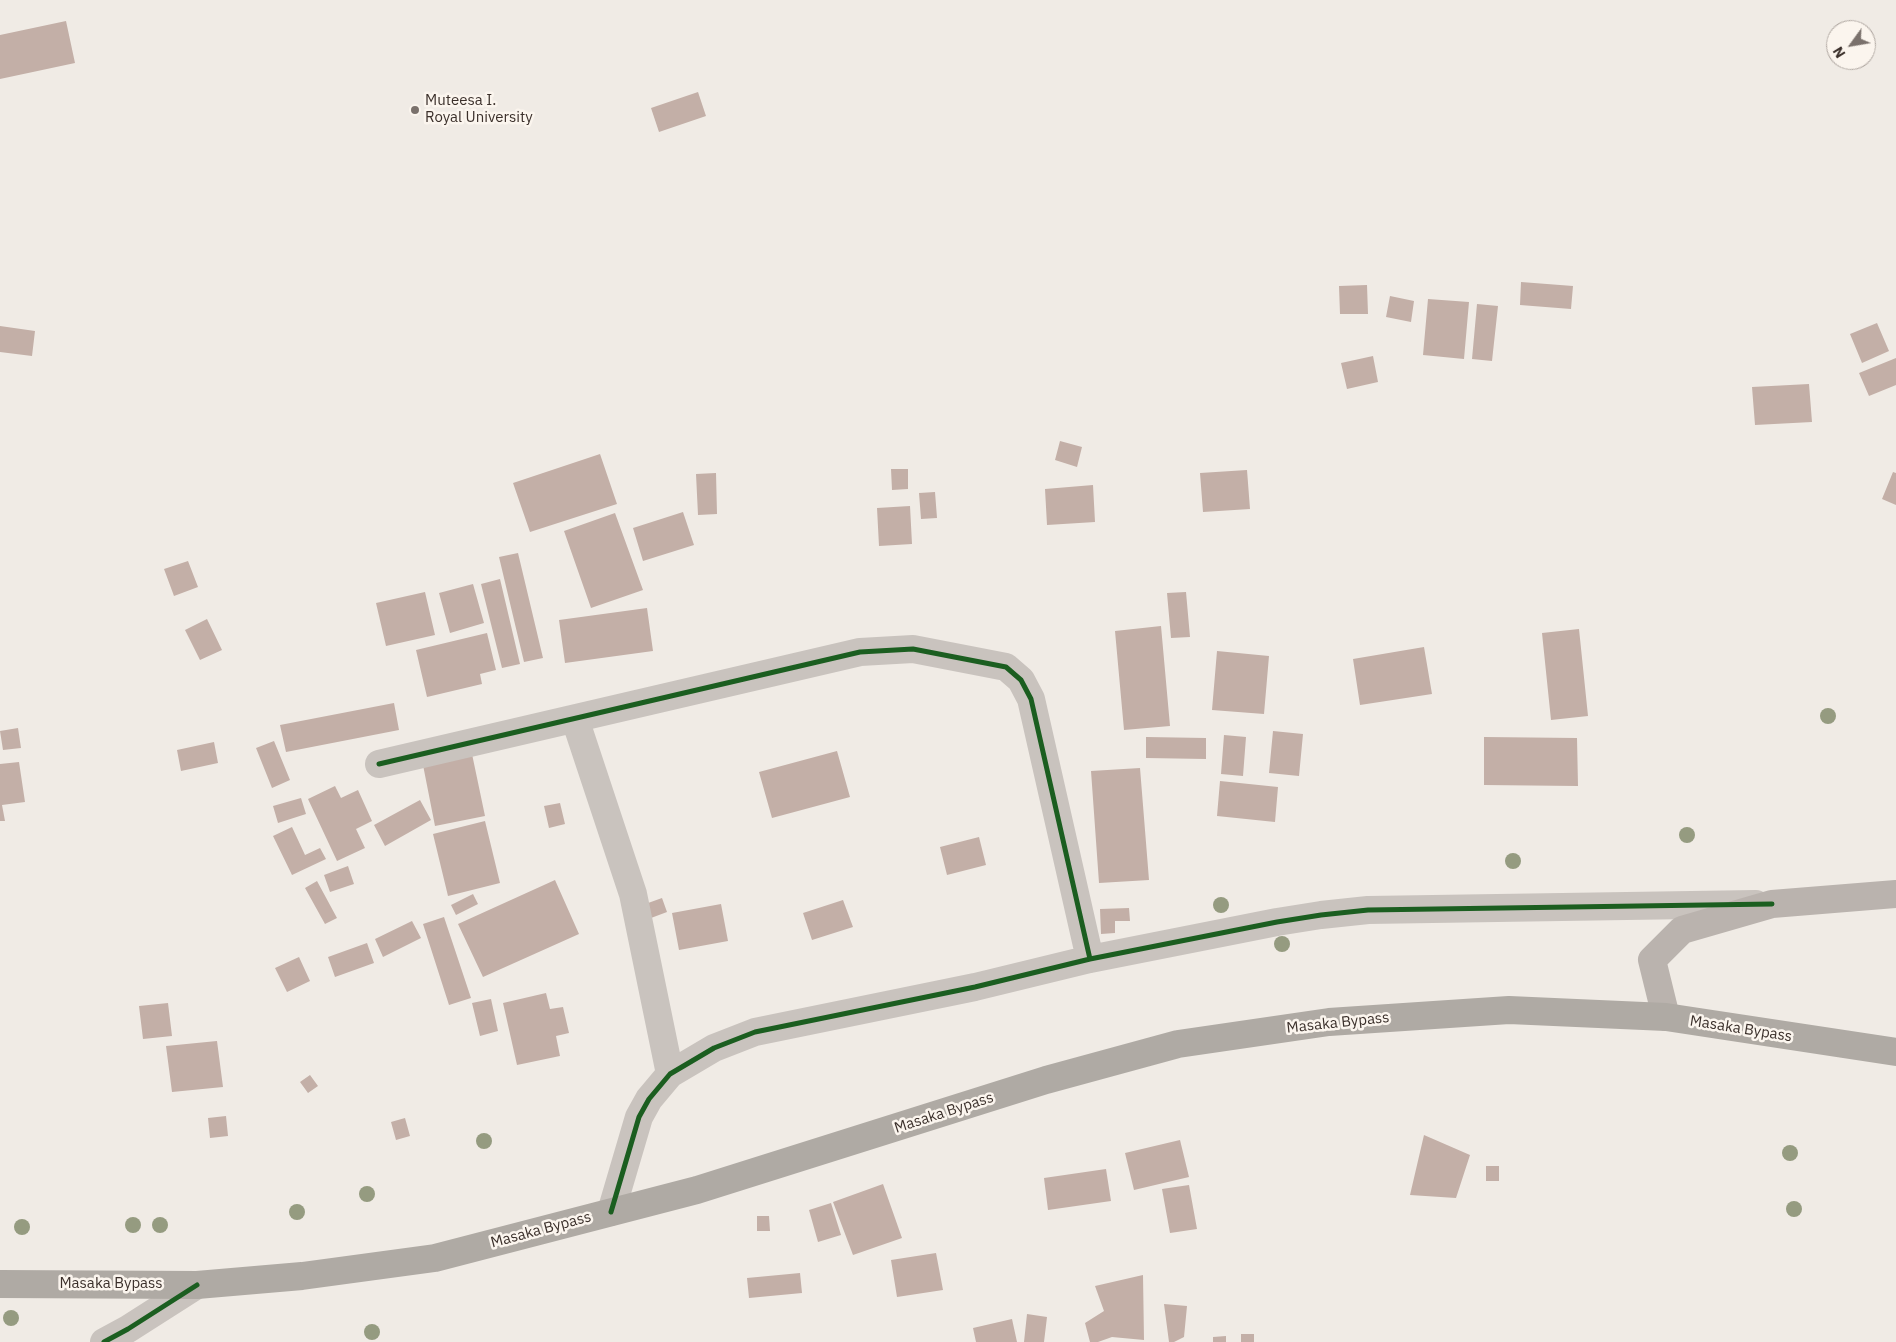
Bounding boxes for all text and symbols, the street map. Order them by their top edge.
north arrow [1826,20,1876,70]
text: N [1829,43,1849,61]
place label: Muteesa I. Royal University [425,92,533,127]
marker: Muteesa I. Royal University [409,104,421,116]
street label: Masaka Bypass [1286,1009,1390,1037]
street label: Masaka Bypass [1689,1012,1793,1046]
street label: Masaka Bypass [892,1088,996,1138]
street label: Masaka Bypass [489,1208,593,1252]
street label: Masaka Bypass [59,1275,163,1293]

